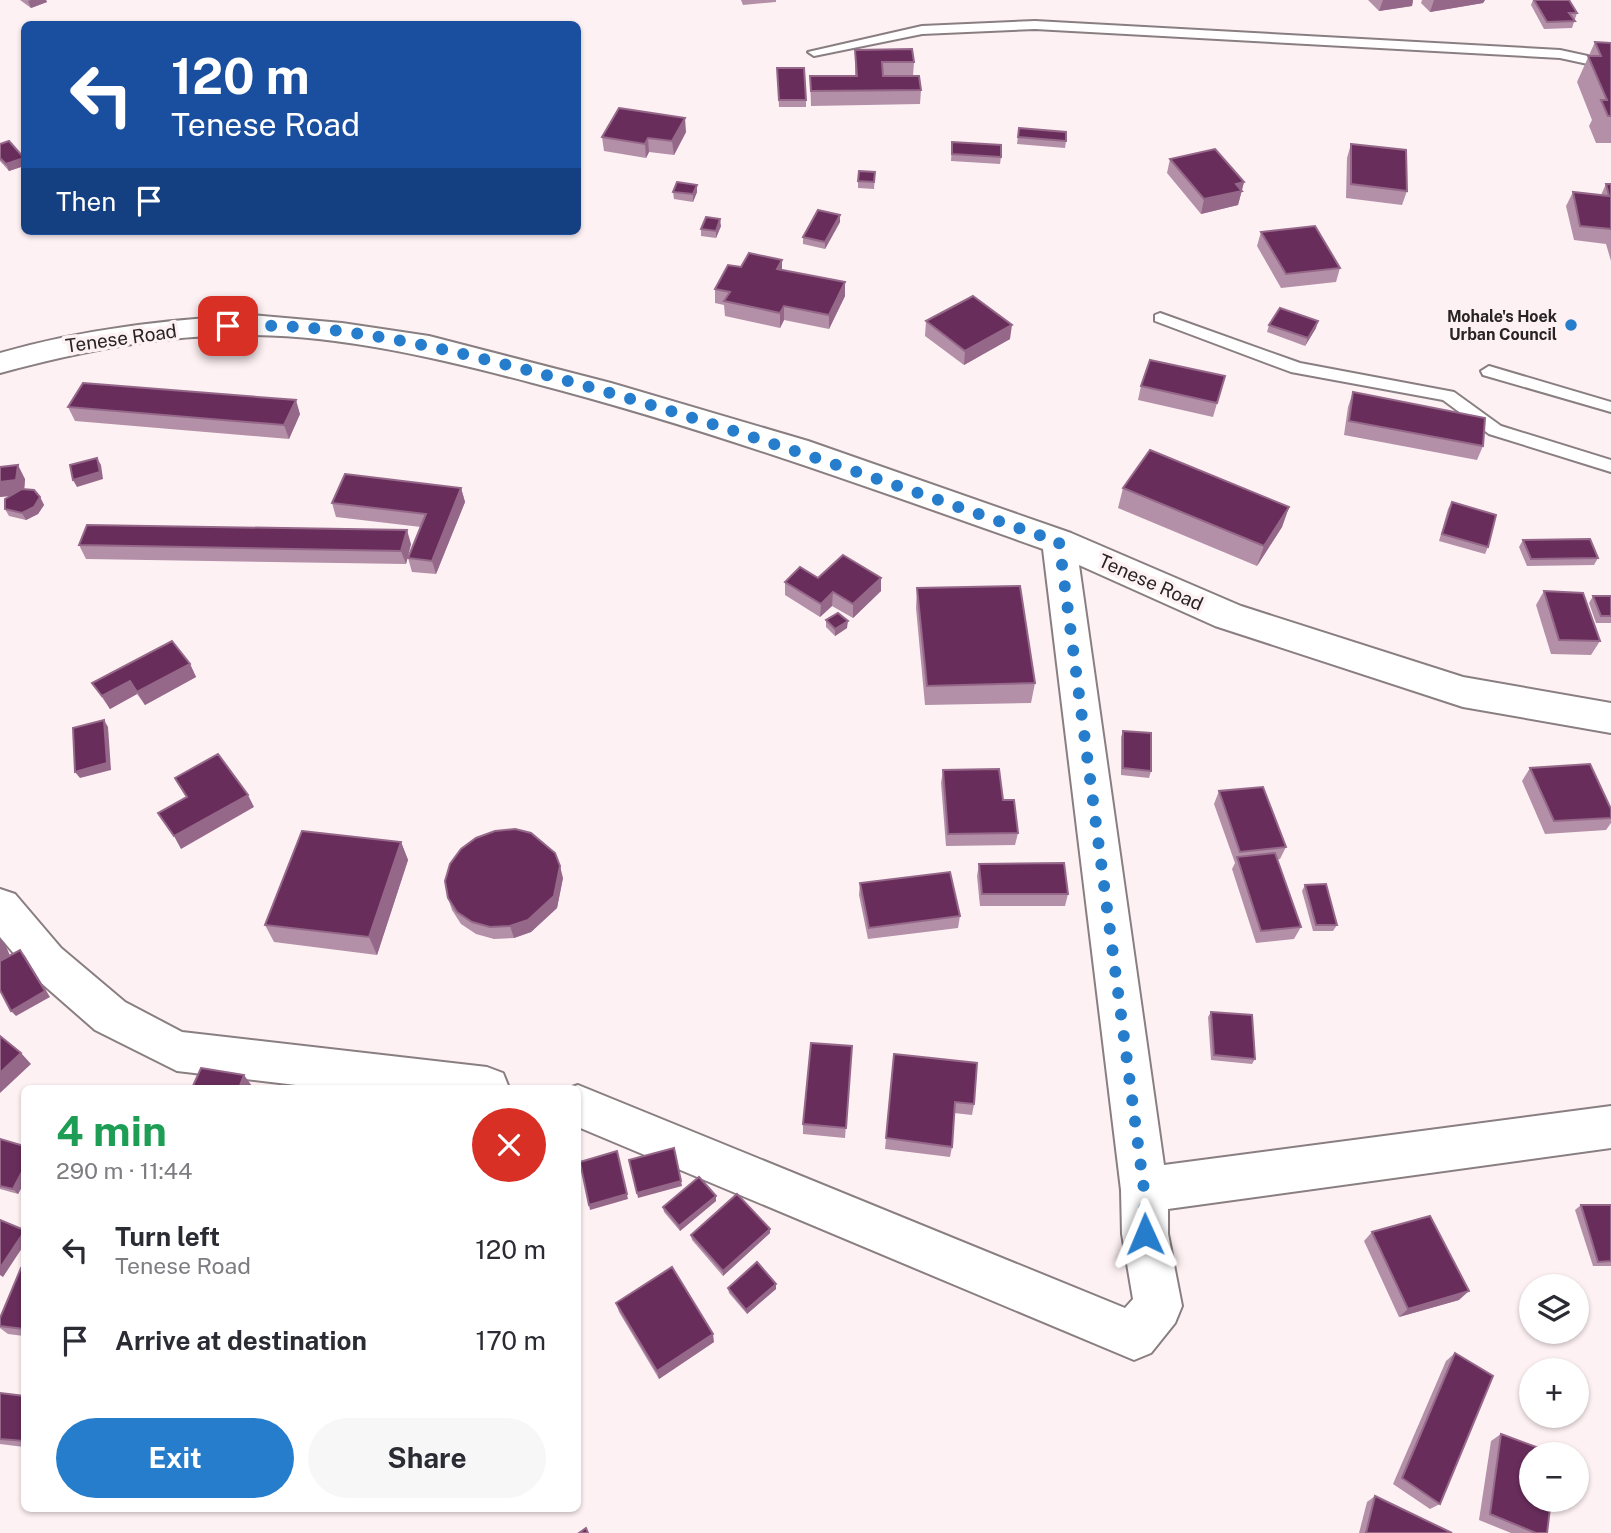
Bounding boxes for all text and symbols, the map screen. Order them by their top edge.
text: 120 m [171,47,310,105]
icon: left [56,49,147,140]
text: Tenese Road [171,106,360,143]
icon: arrive [130,182,168,220]
text: Then [56,186,116,217]
pin [198,296,258,356]
icon: arrive [209,307,247,345]
place label: Mohale's Hoek Urban Council [1447,307,1557,344]
marker: Mohale's Hoek Urban Council [1563,317,1579,333]
street label: Tenese Road [64,319,178,357]
street label: Tenese Road [1095,549,1207,615]
text: 4 min [56,1106,167,1155]
button: close [472,1108,546,1182]
text: 290 m · 11:44 [56,1157,192,1184]
position arrow [1108,1197,1182,1271]
text: Turn left [115,1221,220,1252]
icon: left [56,1231,94,1269]
text: 120 m [475,1234,546,1265]
text: Tenese Road [115,1252,251,1279]
map controls [1519,1274,1589,1512]
button: layers [1519,1274,1589,1344]
icon: arrive [56,1322,94,1360]
text: Arrive at destination [115,1325,367,1356]
text: 170 m [476,1325,546,1356]
button: + [1519,1358,1589,1428]
button: Exit [56,1418,294,1498]
button: Share [308,1418,546,1498]
button: − [1519,1442,1589,1512]

